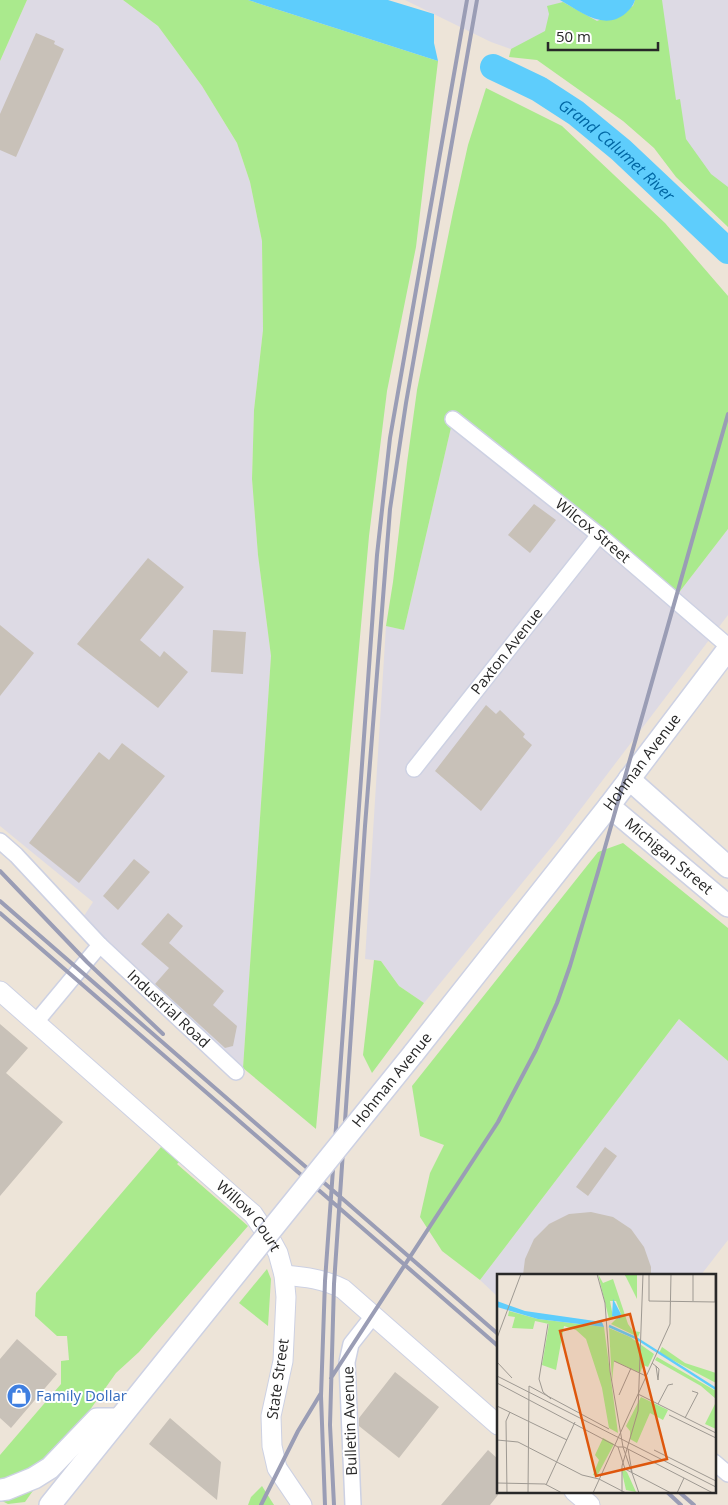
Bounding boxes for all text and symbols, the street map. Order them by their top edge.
scale bar [548,20,658,52]
text: 50 m [556,26,591,46]
water label: Grand Calumet River [554,94,680,207]
street label: Wilcox Street [552,493,635,567]
street label: Paxton Avenue [466,603,547,698]
street label: Hohman Avenue [598,709,685,814]
street label: Michigan Street [621,813,718,898]
street label: Industrial Road [124,965,215,1052]
street label: Hohman Avenue [347,1028,436,1131]
street label: Willow Court [213,1175,286,1255]
inset map [497,1274,716,1492]
street label: State Street [261,1337,293,1421]
street label: Bulletin Avenue [337,1366,361,1476]
shop icon: Family Dollar [6,1383,32,1409]
place label: Family Dollar [36,1385,127,1405]

